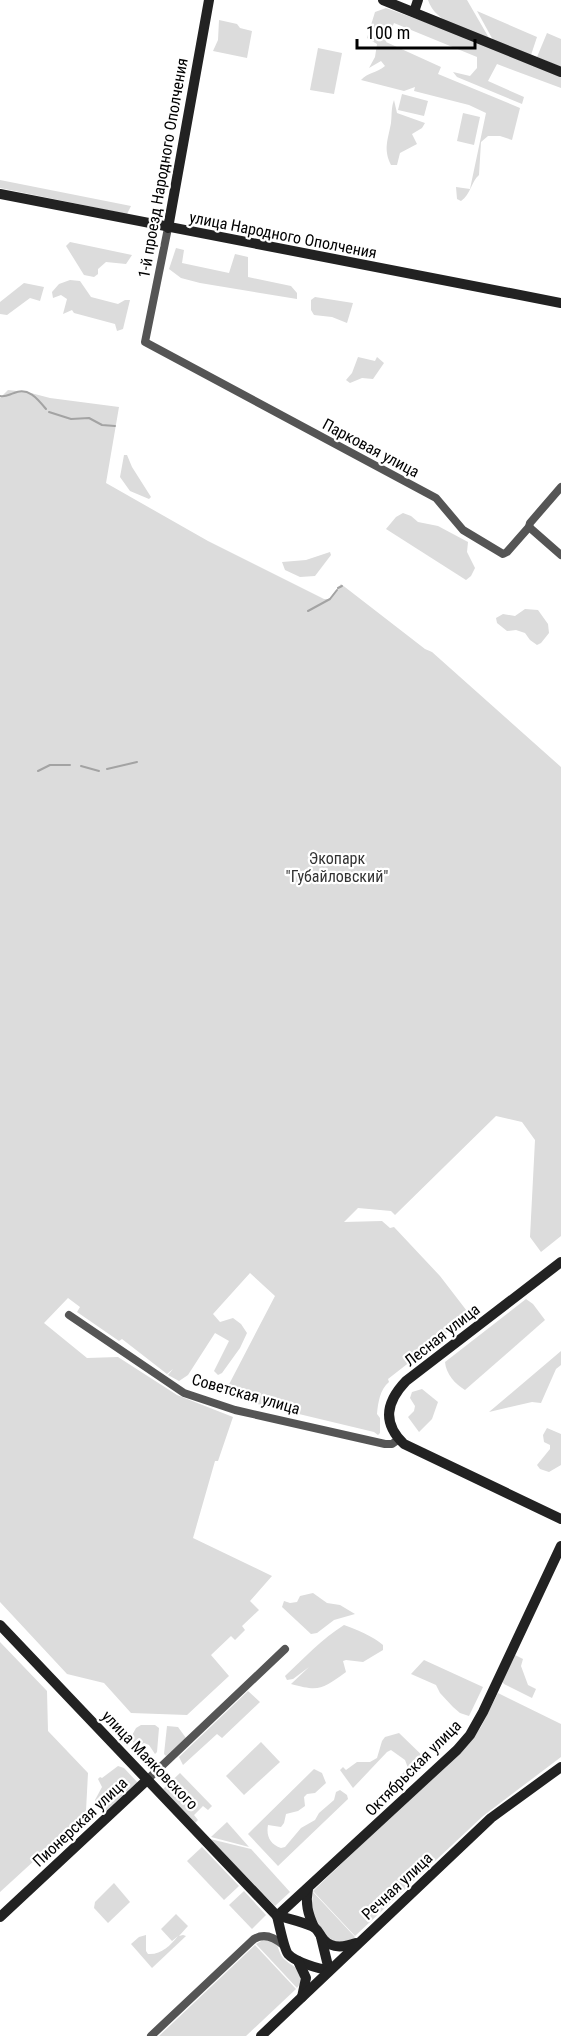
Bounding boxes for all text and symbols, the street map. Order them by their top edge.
scale bar [357,12,476,50]
text: 100 m [366,22,410,43]
street label: 1-й проезд Народного Ополчения [134,57,192,279]
street label: улица Народного Ополчения [188,207,378,263]
street label: Парковая улица [319,415,423,481]
park label: Экопарк "Губайловский" [286,849,388,886]
street label: Лесная улица [400,1300,484,1370]
street label: Советская улица [190,1369,302,1419]
street label: улица Маяковского [98,1707,202,1813]
street label: Октябрьская улица [361,1716,465,1820]
street label: Пионерская улица [29,1773,131,1871]
street label: Речная улица [358,1848,436,1924]

